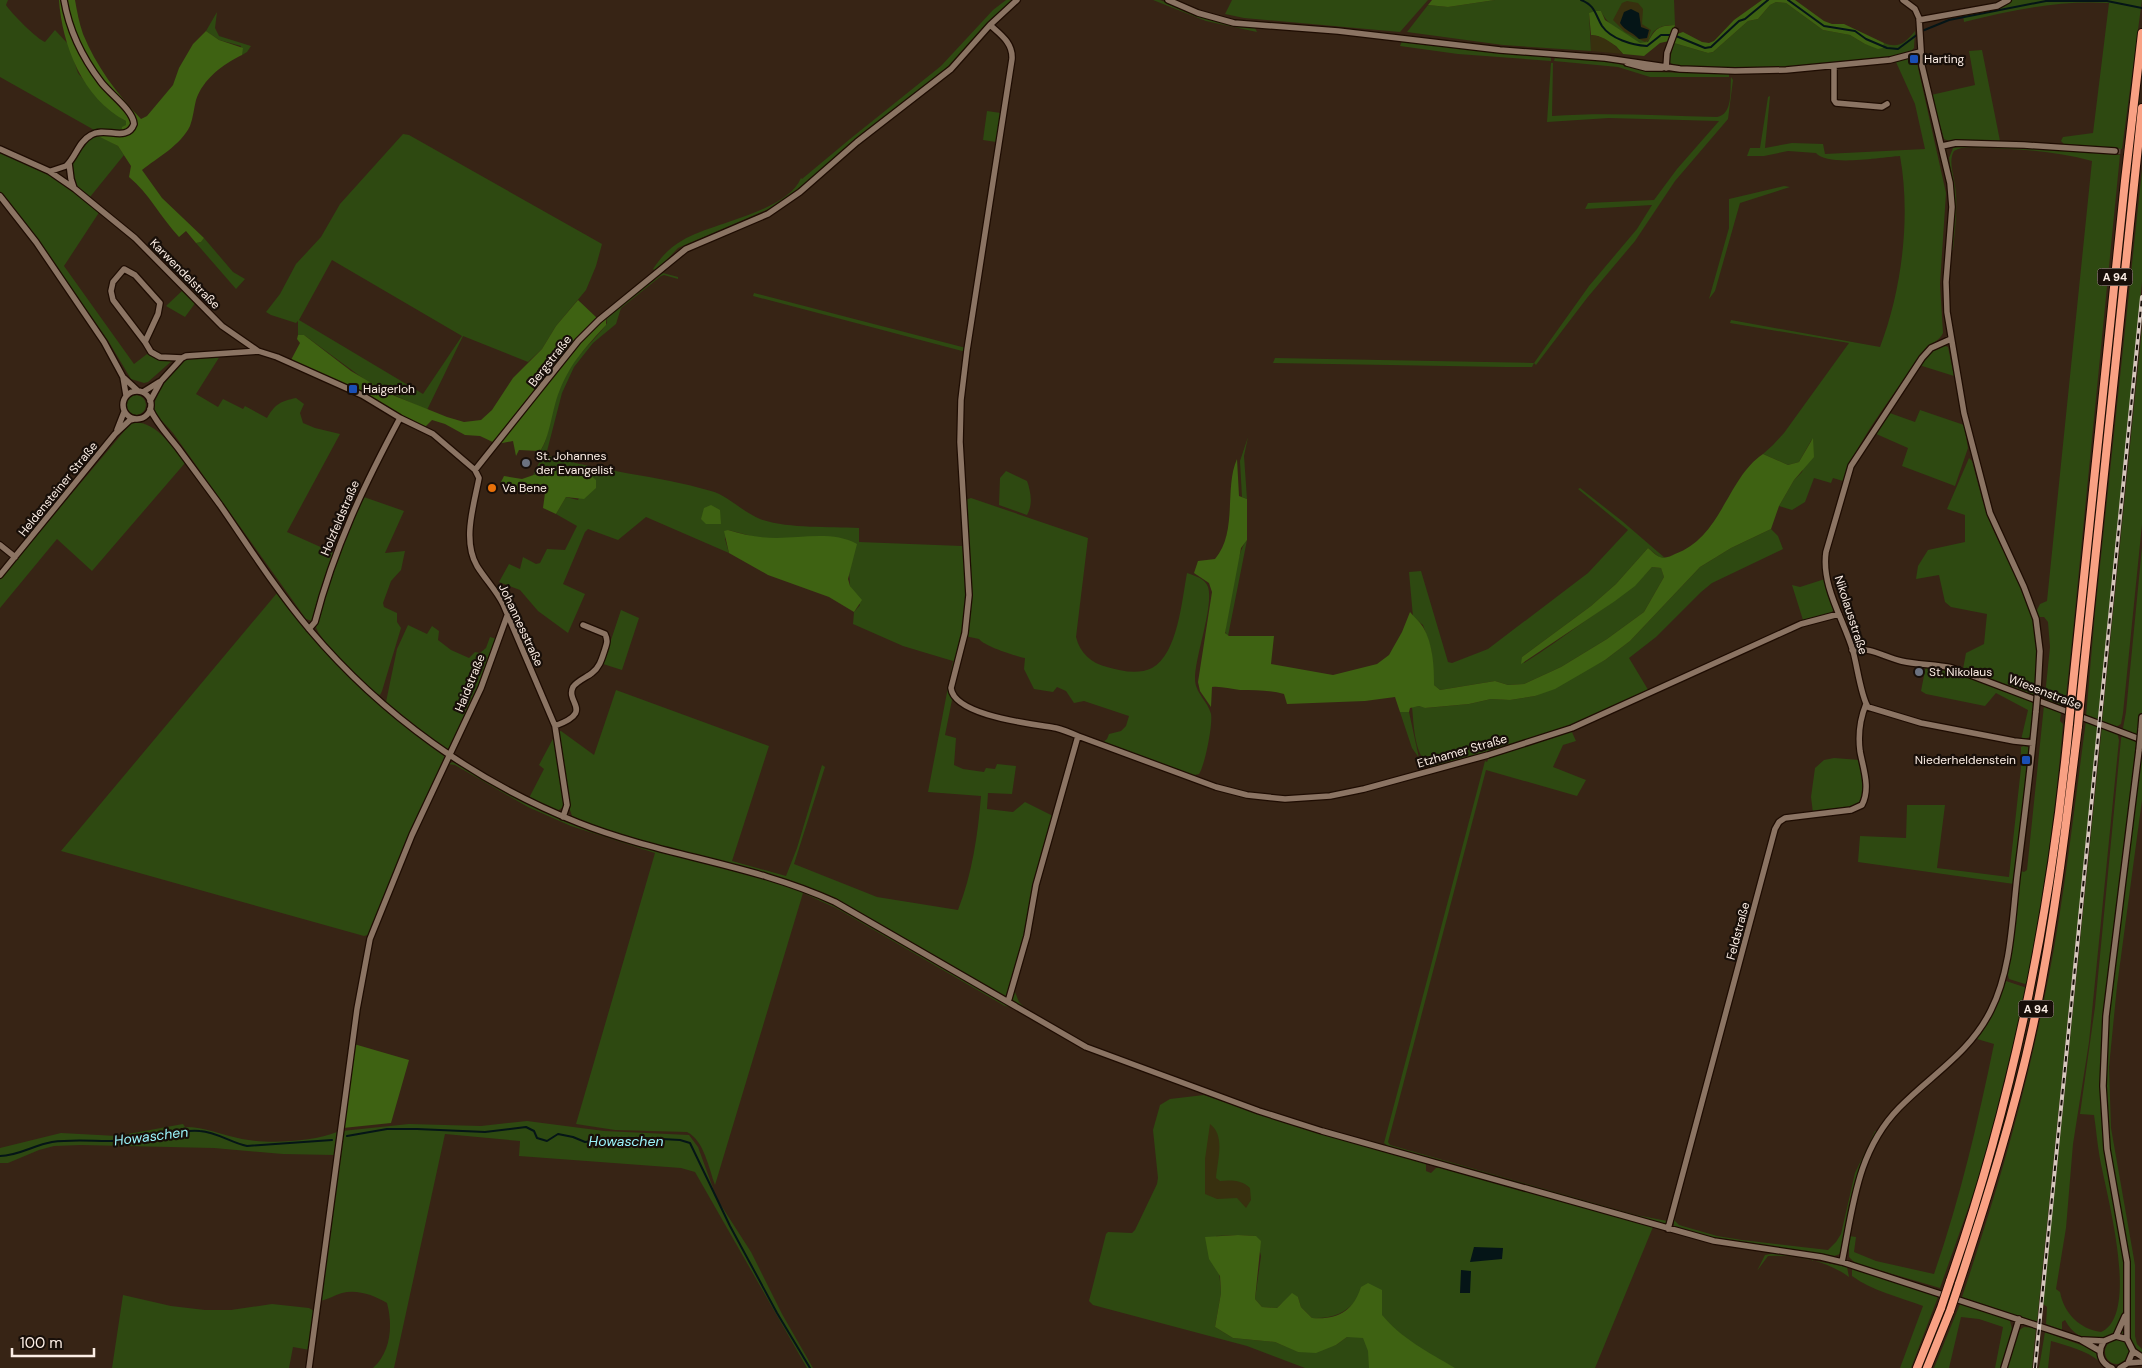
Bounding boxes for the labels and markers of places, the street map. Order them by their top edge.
place label: Harting [1924,51,1965,67]
marker: Harting [1908,53,1920,65]
place label: Haigerloh [363,381,415,397]
marker: Haigerloh [347,383,359,395]
place label: St. Johannes der Evangelist [536,448,614,478]
marker: St. Johannes der Evangelist [520,457,532,469]
place label: Va Bene [502,480,547,496]
marker: Va Bene [486,482,498,494]
place label: St. Nikolaus [1929,664,1992,680]
marker: St. Nikolaus [1913,666,1925,678]
place label: Niederheldenstein [1915,752,2016,768]
marker: Niederheldenstein [2020,754,2032,766]

